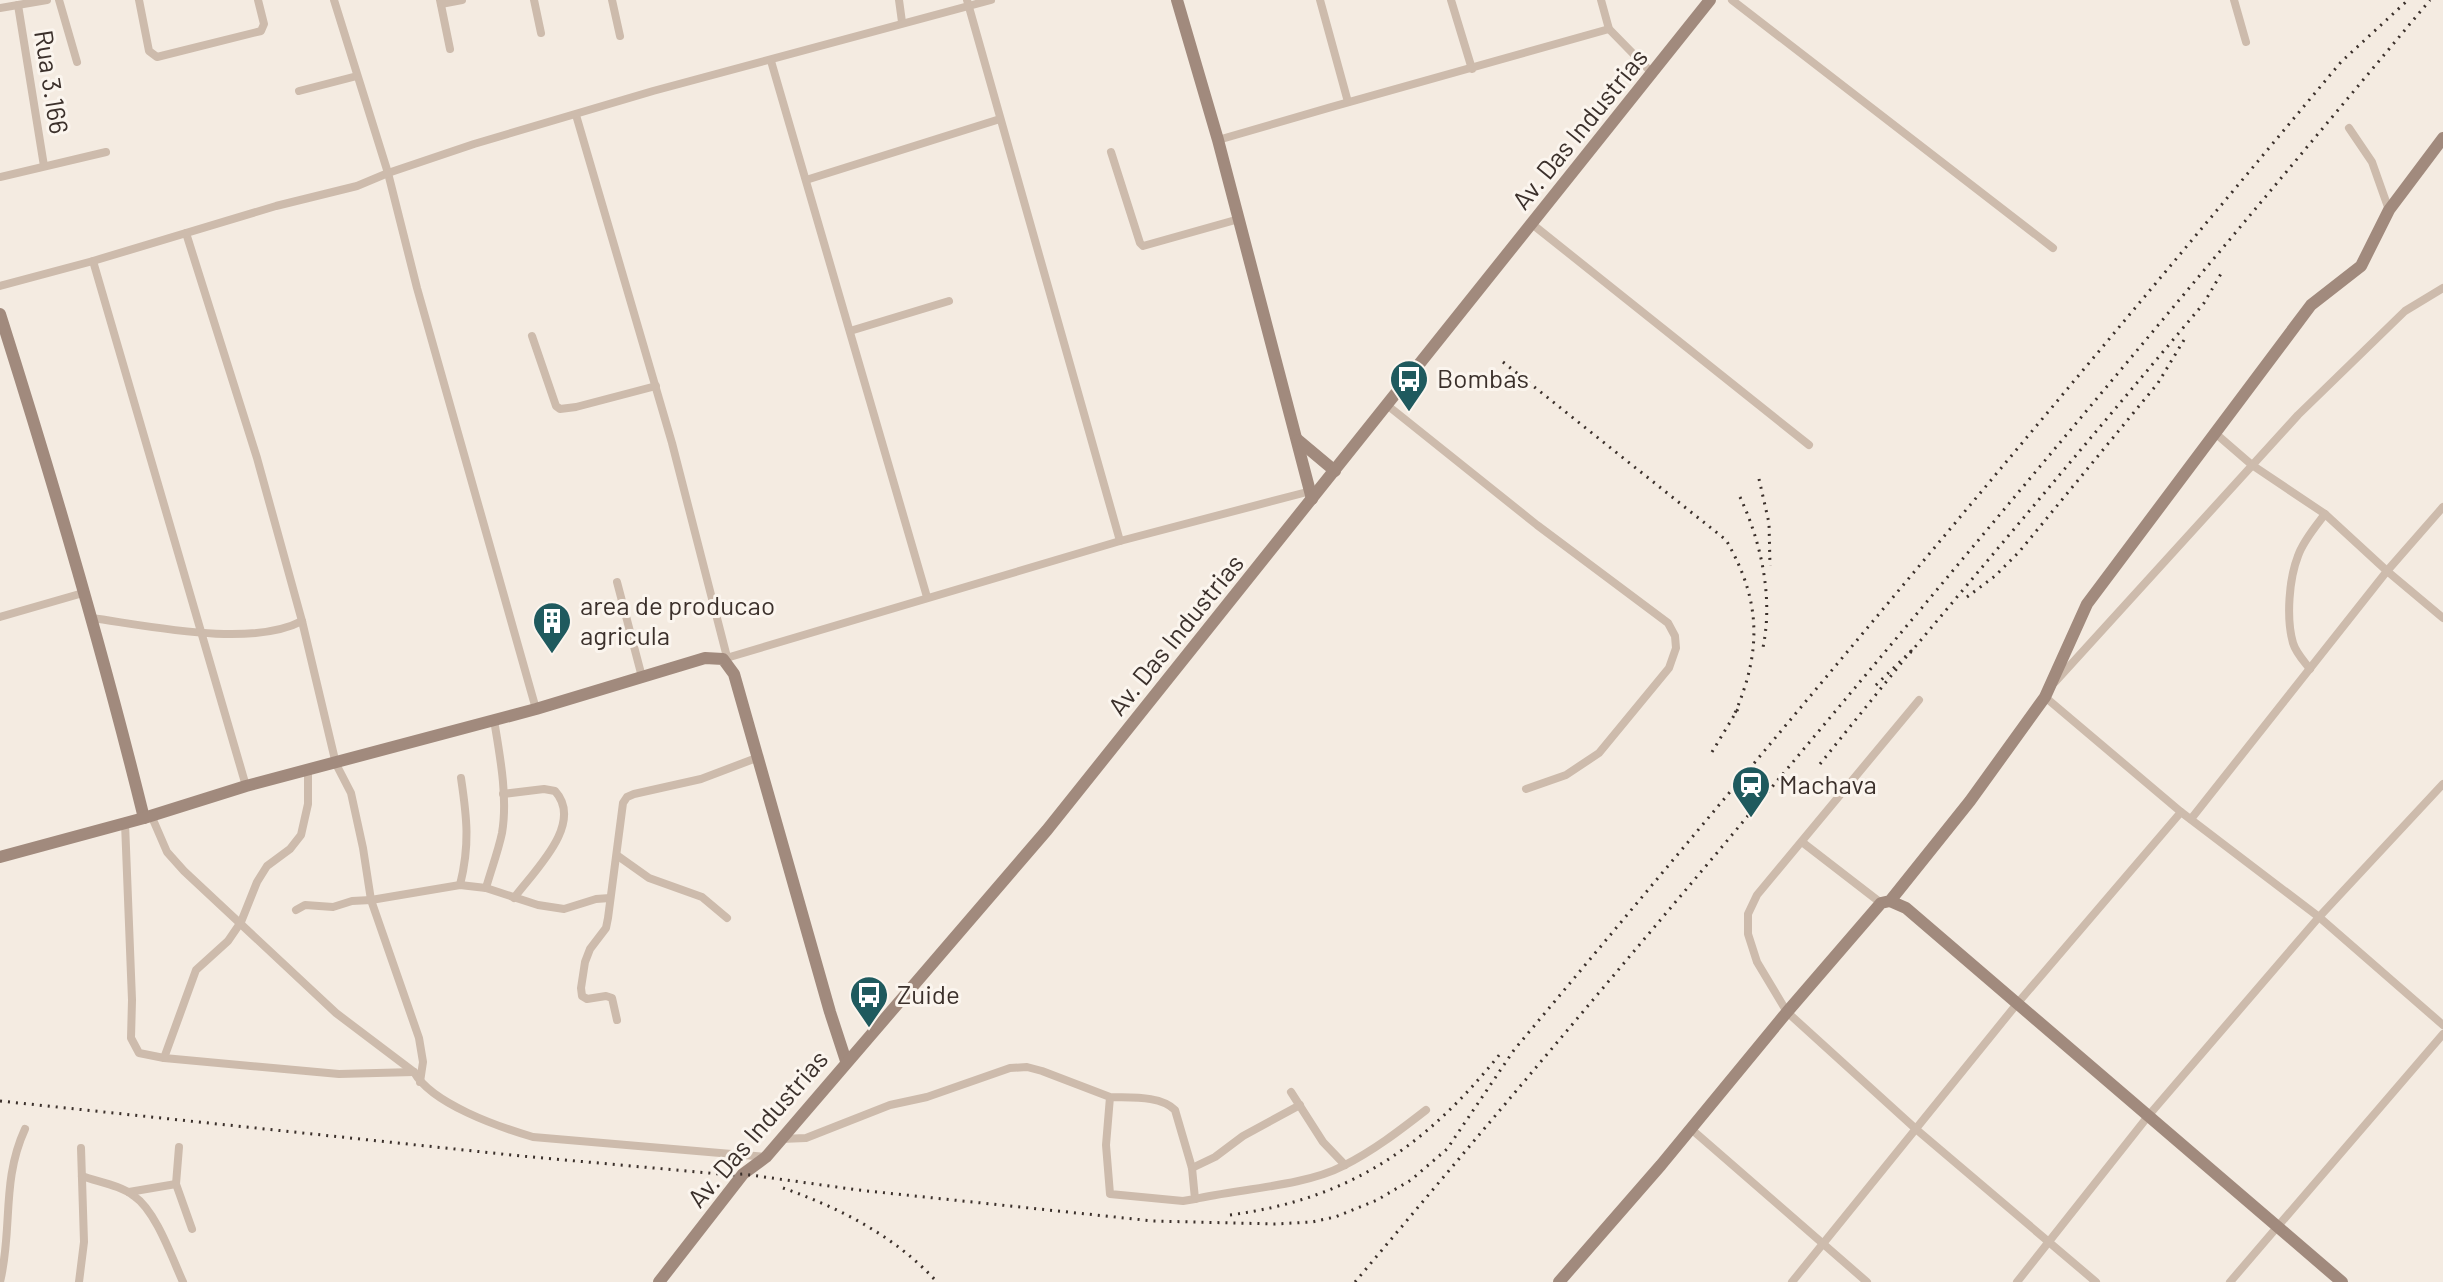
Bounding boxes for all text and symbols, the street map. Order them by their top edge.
street label: Rua 3.166 [29,28,76,136]
street label: Av. Das Industrias [1504,41,1653,215]
bus stop icon: Bombas [1388,358,1430,413]
place label: Bombas [1437,362,1529,393]
street label: Av. Das Industrias [1100,547,1249,721]
place label: area de producao agricula [580,589,775,650]
building icon: area de producao agricula [531,600,573,655]
station icon: Machava [1730,764,1772,819]
place label: Machava [1779,768,1877,799]
bus stop icon: Zuide [848,974,890,1029]
place label: Zuide [897,978,960,1009]
street label: Av. Das Industrias [680,1043,834,1213]

